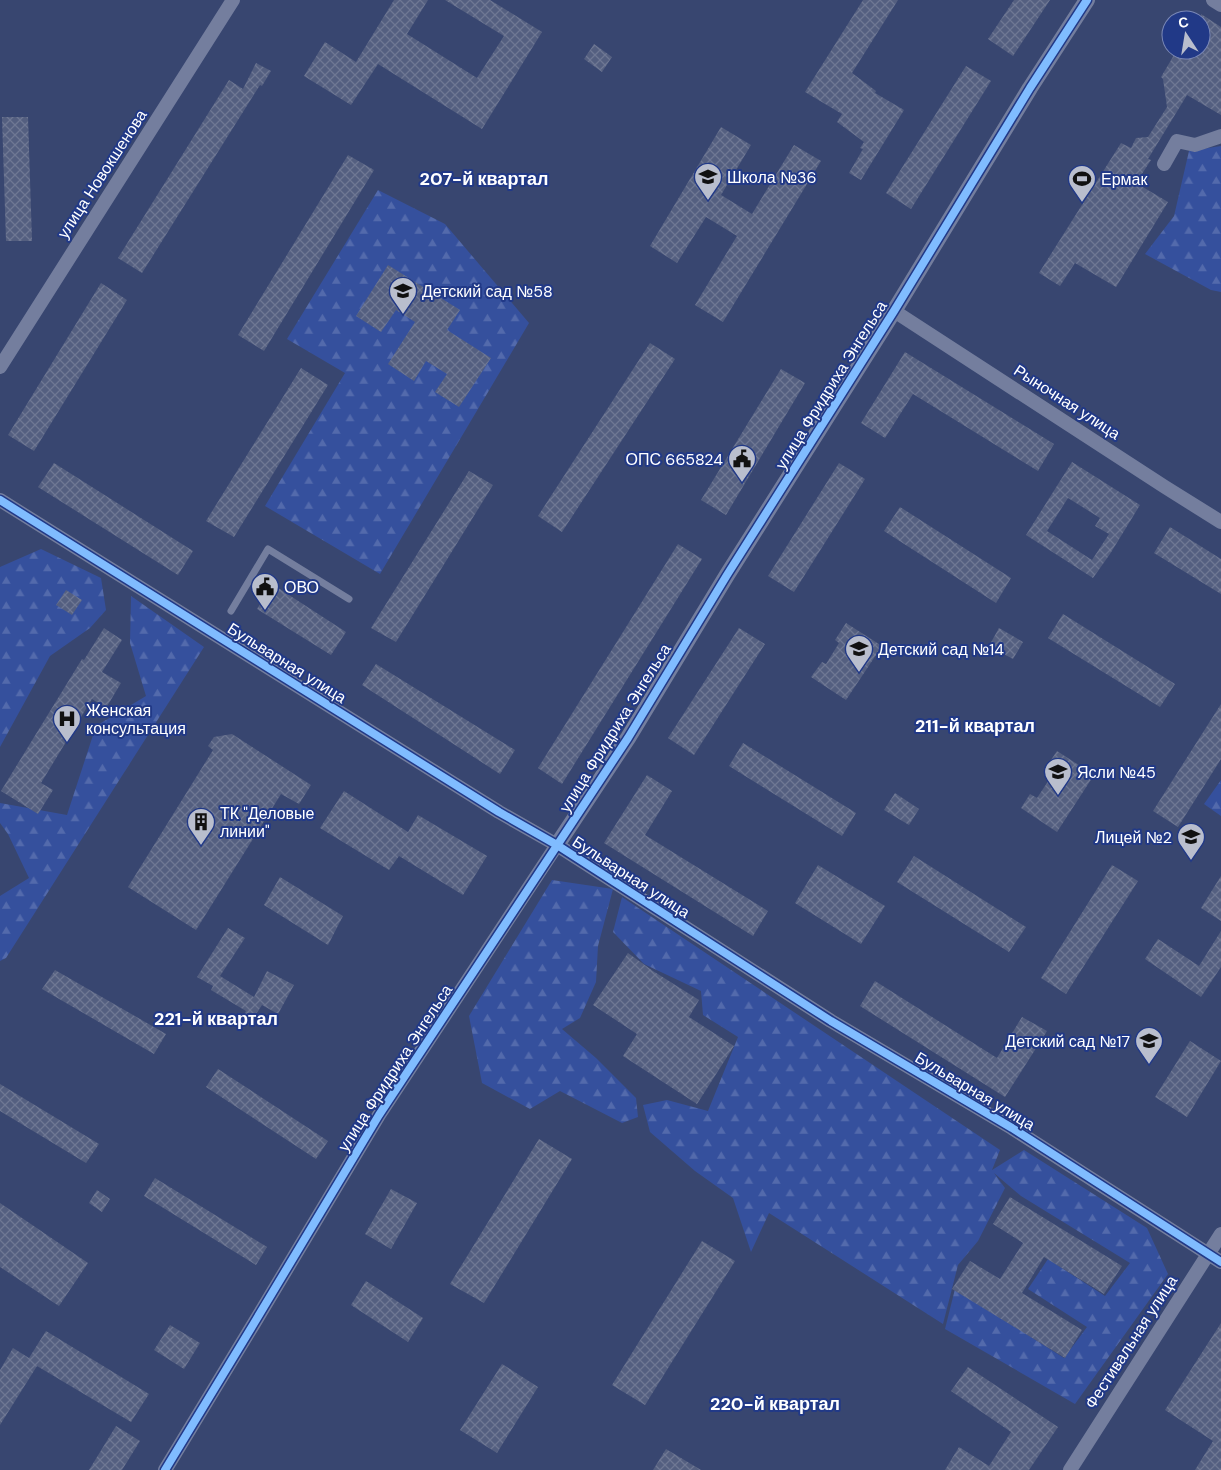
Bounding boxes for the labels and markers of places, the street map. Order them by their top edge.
school or university icon: Школа №36 [693,162,723,201]
sports icon: Ермак [1067,164,1097,203]
place label: Школа №36 [727,167,817,188]
place label: Ермак [1101,169,1148,190]
school or university icon: Детский сад №58 [388,276,418,315]
place label: Детский сад №58 [422,281,553,302]
public building icon: ОПС 665824 [727,444,757,483]
place label: ОПС 665824 [626,449,723,470]
public building icon: ОВО [250,572,280,611]
place label: ОВО [284,577,319,598]
school or university icon: Детский сад №14 [844,634,874,673]
place label: Детский сад №14 [878,639,1004,660]
place label: Женская консультация [86,700,186,739]
hospital icon: Женская консультация [52,704,82,743]
school or university icon: Ясли №45 [1043,757,1073,796]
place label: Ясли №45 [1077,762,1156,783]
place label: ТК "Деловые линии" [220,803,315,842]
building icon: ТК "Деловые линии" [186,807,216,846]
school or university icon: Лицей №2 [1176,822,1206,861]
place label: Лицей №2 [1095,827,1172,848]
school or university icon: Детский сад №17 [1134,1026,1164,1065]
place label: Детский сад №17 [1005,1031,1130,1052]

